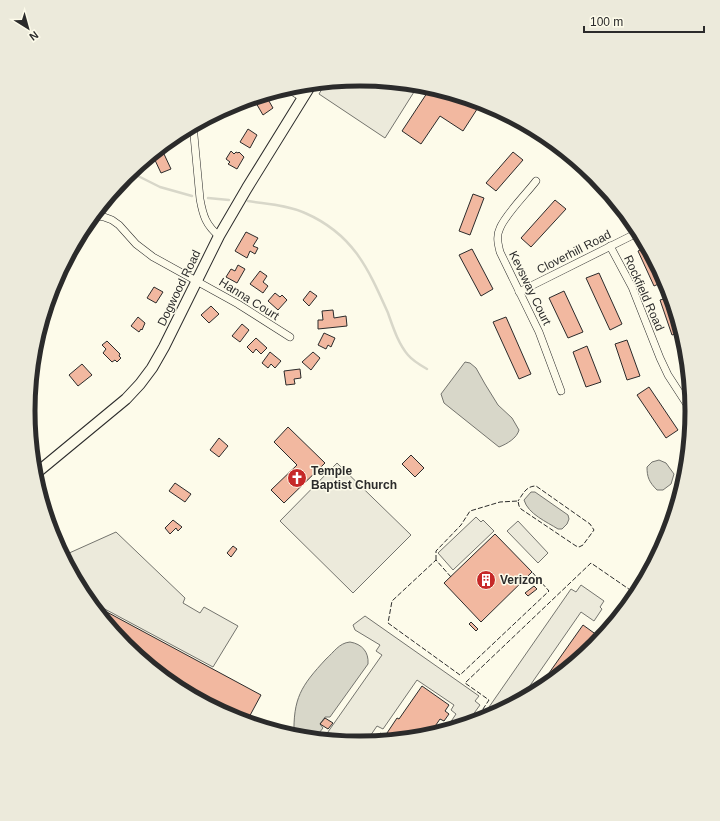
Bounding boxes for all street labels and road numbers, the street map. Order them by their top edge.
street label: Cloverhill Road [535,227,613,277]
street label: Dogwood Road [155,248,203,328]
street label: Kevsway Court [506,249,554,328]
street label: Rockfield Road [621,253,667,333]
street label: Hanna Court [216,275,282,323]

